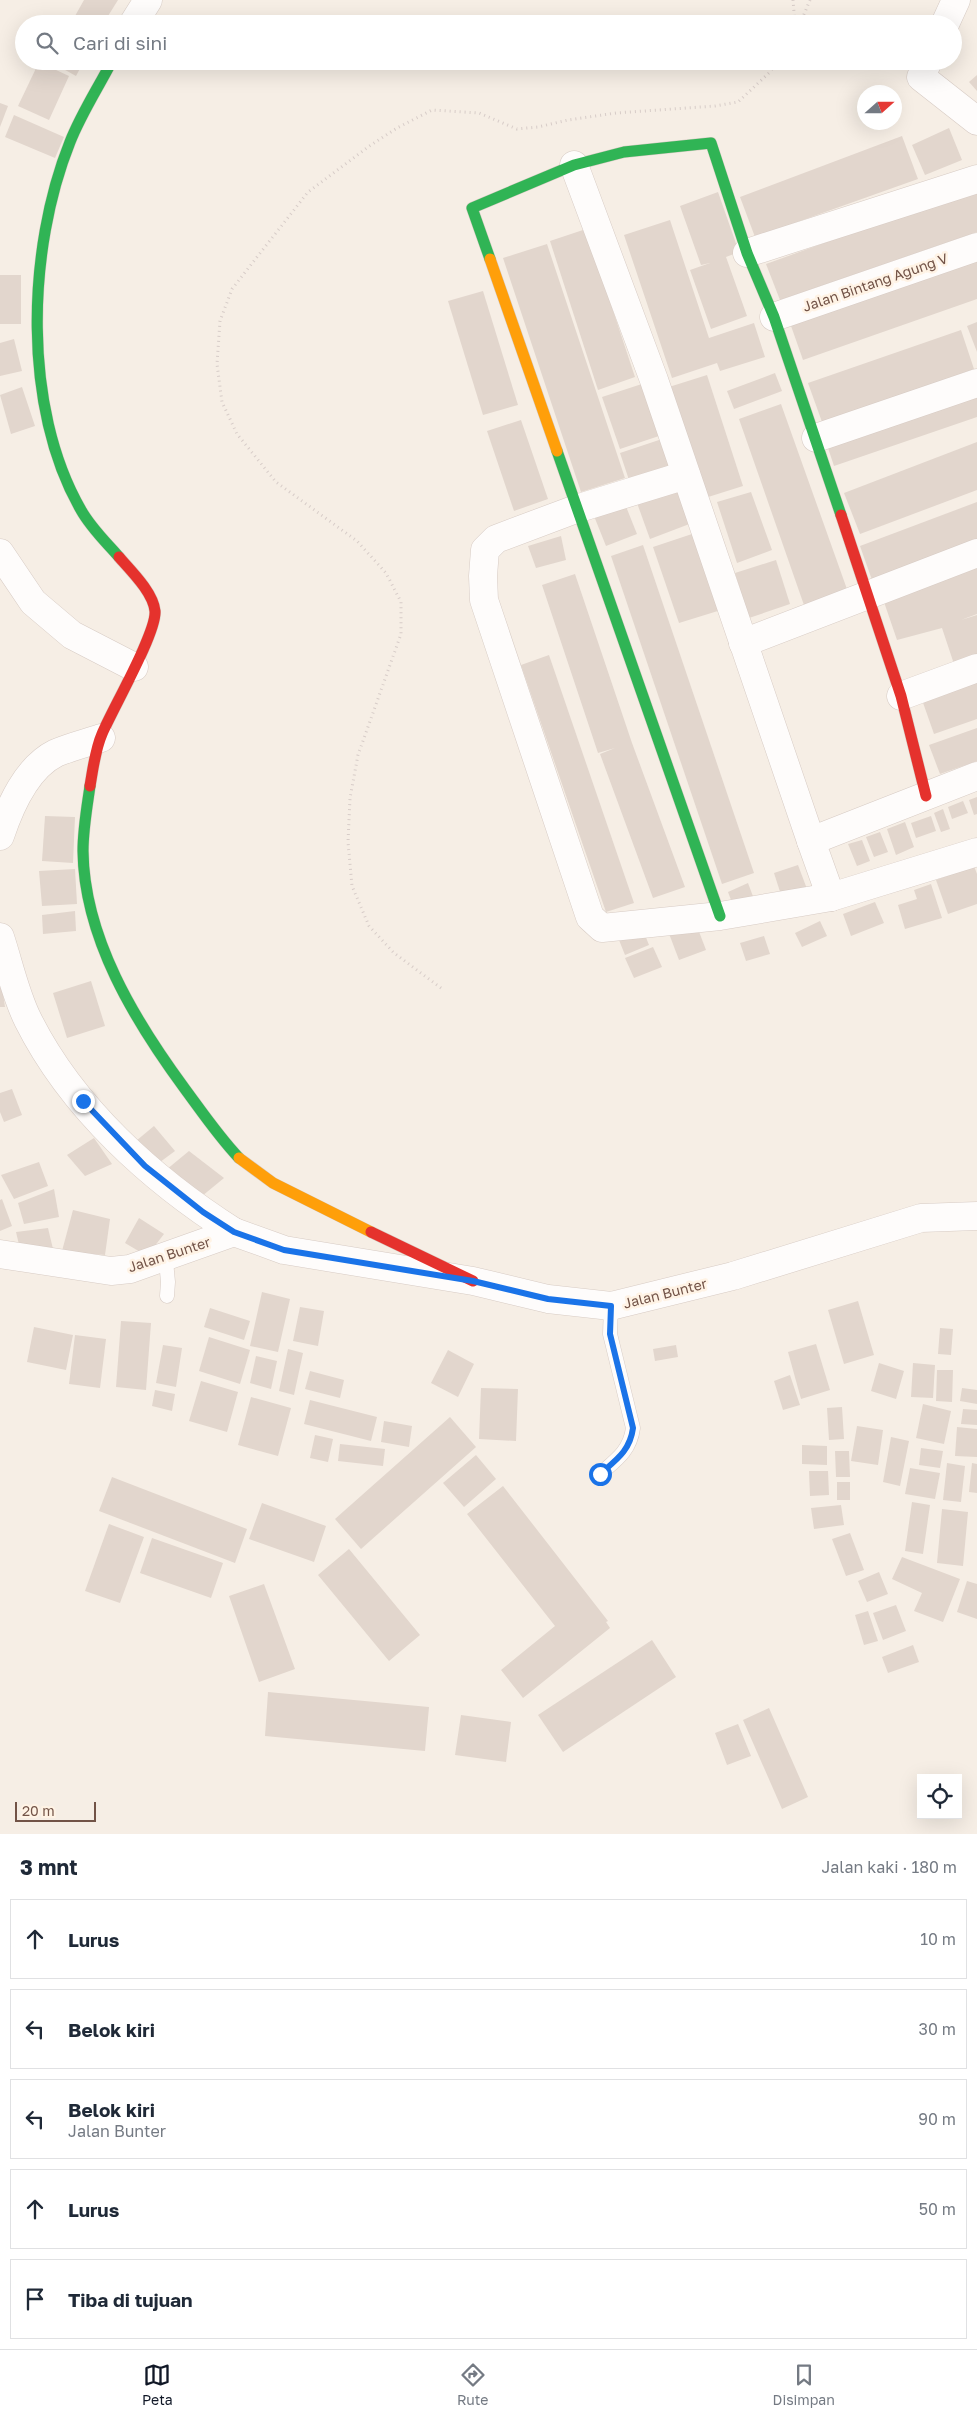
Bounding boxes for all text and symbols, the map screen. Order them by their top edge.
search box [15,15,962,70]
icon: search [33,29,61,57]
text: Cari di sini [73,31,167,54]
north arrow [857,85,902,130]
street label: Jalan Bintang Agung V [800,249,950,315]
route end [72,1090,95,1113]
street label: Jalan Bunter [126,1233,213,1275]
street label: Jalan Bunter [621,1274,709,1312]
route start [589,1463,612,1486]
map controls [917,1774,962,1819]
button: locate [917,1774,962,1819]
scale bar [15,1799,96,1822]
text: 20 m [22,1802,55,1819]
text: 3 mnt [20,1854,78,1880]
text: Jalan kaki · 180 m [821,1857,957,1877]
icon: ahead [21,1925,49,1953]
text: Lurus [68,1928,119,1951]
text: 10 m [920,1929,956,1949]
icon: left [21,2015,49,2043]
text: Belok kiri [68,2018,155,2041]
text: 30 m [919,2019,956,2039]
text: Belok kiri [68,2098,155,2121]
icon: left [21,2105,49,2133]
text: 90 m [918,2109,956,2129]
text: Jalan Bunter [68,2121,166,2141]
icon: ahead [21,2195,49,2223]
text: Lurus [68,2198,119,2221]
text: 50 m [919,2199,956,2219]
icon: arrive [21,2285,49,2313]
text: Tiba di tujuan [68,2288,193,2311]
tab: Peta [142,2361,173,2408]
tab: Rute [457,2361,488,2408]
tab: Disimpan [773,2361,835,2408]

